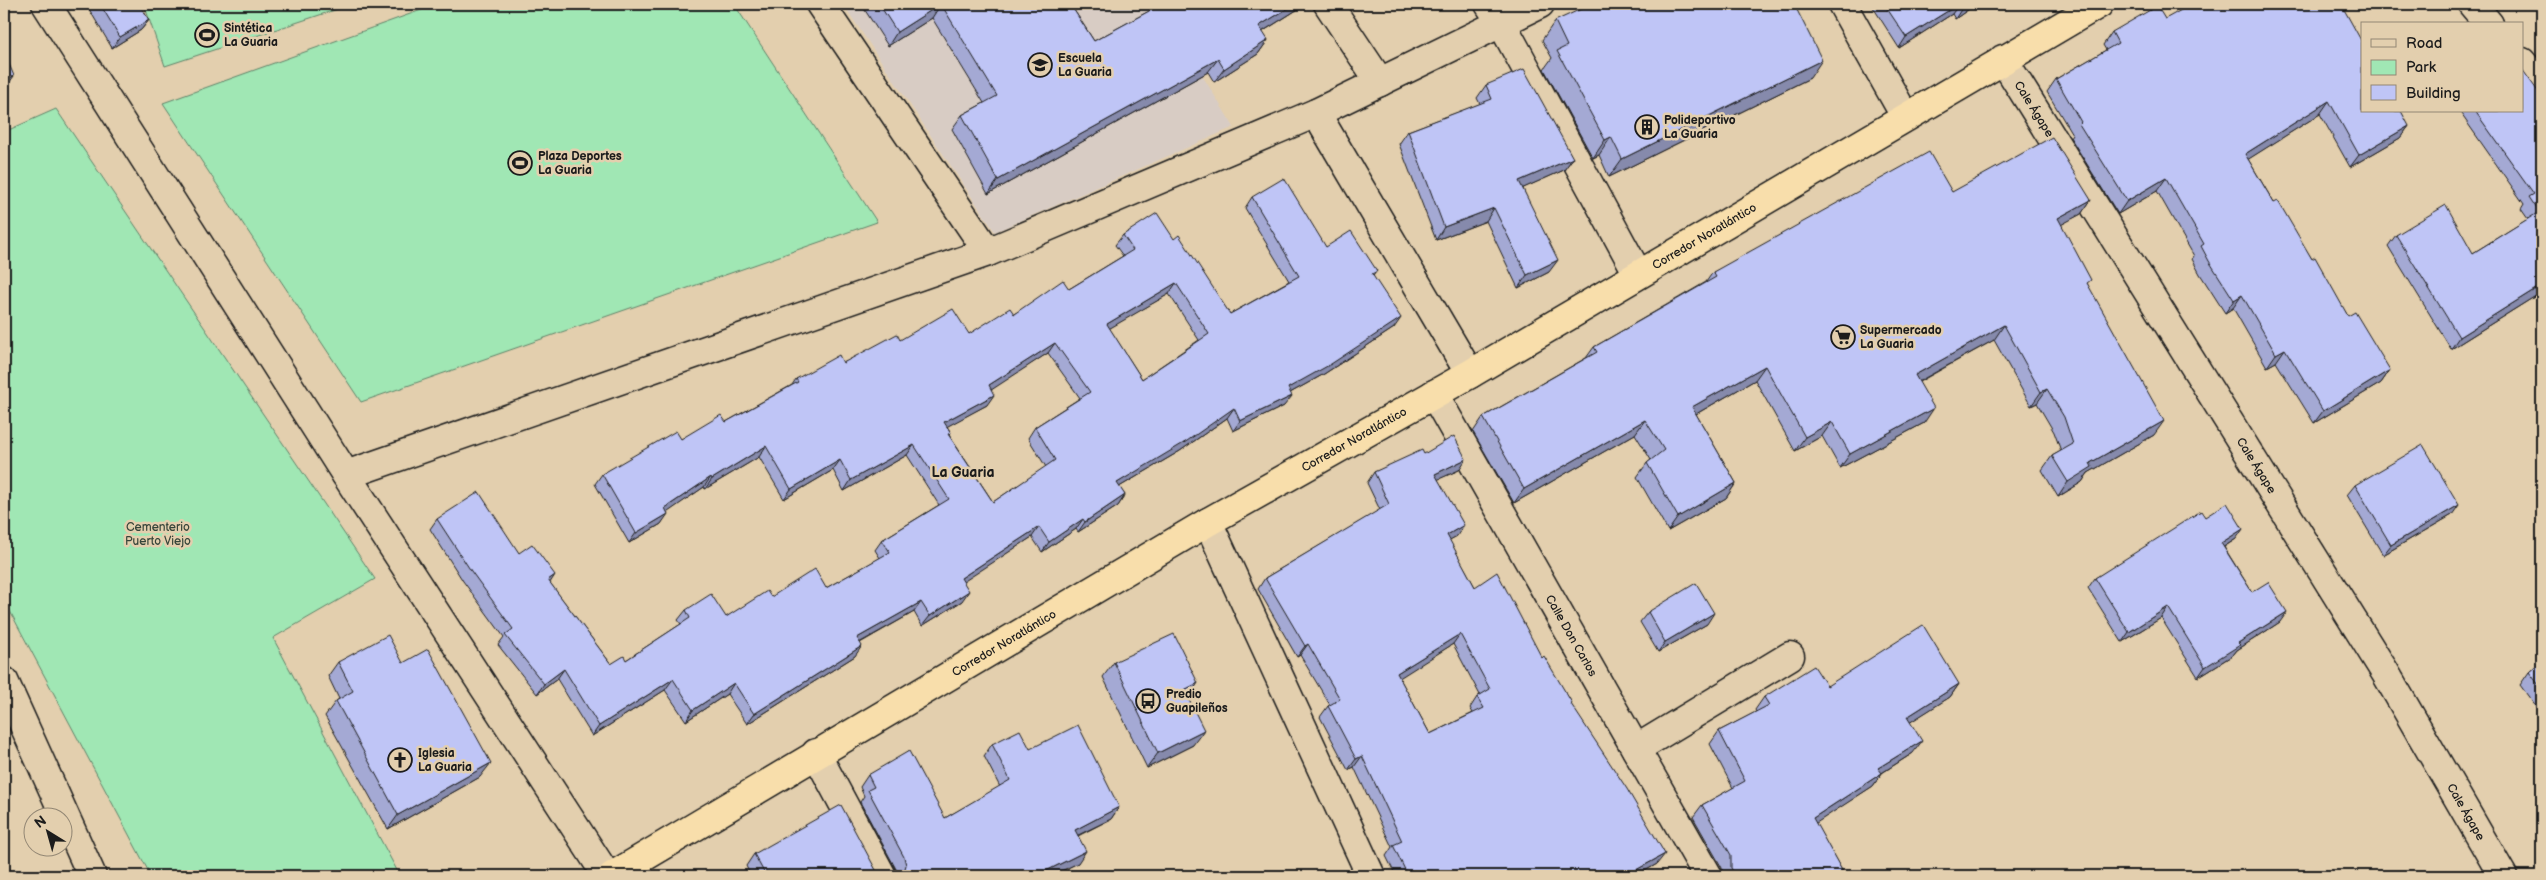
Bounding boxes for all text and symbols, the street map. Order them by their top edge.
place label: Sintética La Guaria [224,21,278,50]
sports icon: Sintética La Guaria [194,22,220,48]
legend [2361,22,2524,112]
text: Road [2406,34,2442,53]
place label: Escuela La Guaria [1058,51,1112,80]
school or university icon: Escuela La Guaria [1027,52,1053,78]
text: Park [2406,58,2437,77]
street label: Cale Ágape [2011,78,2057,140]
text: Building [2406,84,2461,103]
place label: Polideportivo La Guaria [1664,113,1736,142]
building icon: Polideportivo La Guaria [1634,114,1660,140]
place label: Plaza Deportes La Guaria [538,149,622,178]
sports icon: Plaza Deportes La Guaria [507,150,533,176]
street label: Corredor Noratlántico [1650,200,1760,273]
place label: Supermercado La Guaria [1860,323,1942,352]
supermarket icon: Supermercado La Guaria [1830,324,1856,350]
street label: Corredor Noratlántico [1299,404,1410,476]
street label: Cale Ágape [2233,435,2279,497]
district label: La Guaria [932,464,994,481]
park label: Cementerio Puerto Viejo [125,520,191,549]
street label: Calle Don Carlos [1542,592,1600,679]
street label: Corredor Noratlántico [950,607,1059,680]
place label: Predio Guapileños [1166,687,1228,716]
bus stop icon: Predio Guapileños [1135,688,1161,714]
place label: Iglesia La Guaria [418,746,472,775]
church icon: Iglesia La Guaria [387,747,413,773]
street label: Cale Ágape [2443,781,2488,843]
north arrow [22,808,72,858]
text: N [31,812,50,832]

